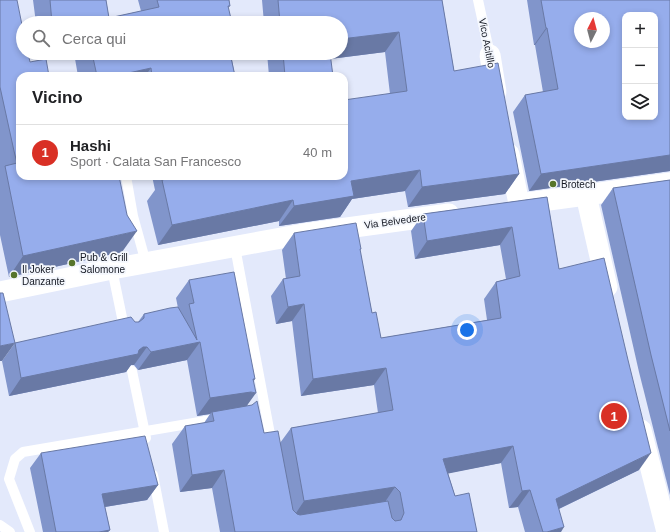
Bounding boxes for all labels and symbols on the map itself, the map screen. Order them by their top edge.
north arrow [574,12,610,48]
street label: Vico Acitillo [477,17,497,69]
marker: Brotech [548,179,558,189]
place label: Brotech [561,179,595,190]
street label: Via Belvedere [363,211,427,231]
place label: Pub & Grill Salomone [80,252,128,275]
marker: Pub & Grill Salomone [67,258,77,268]
place label: Il Joker Danzante [22,264,65,287]
marker: Il Joker Danzante [9,270,19,280]
your location [457,320,477,340]
pin: 1 [601,401,627,431]

